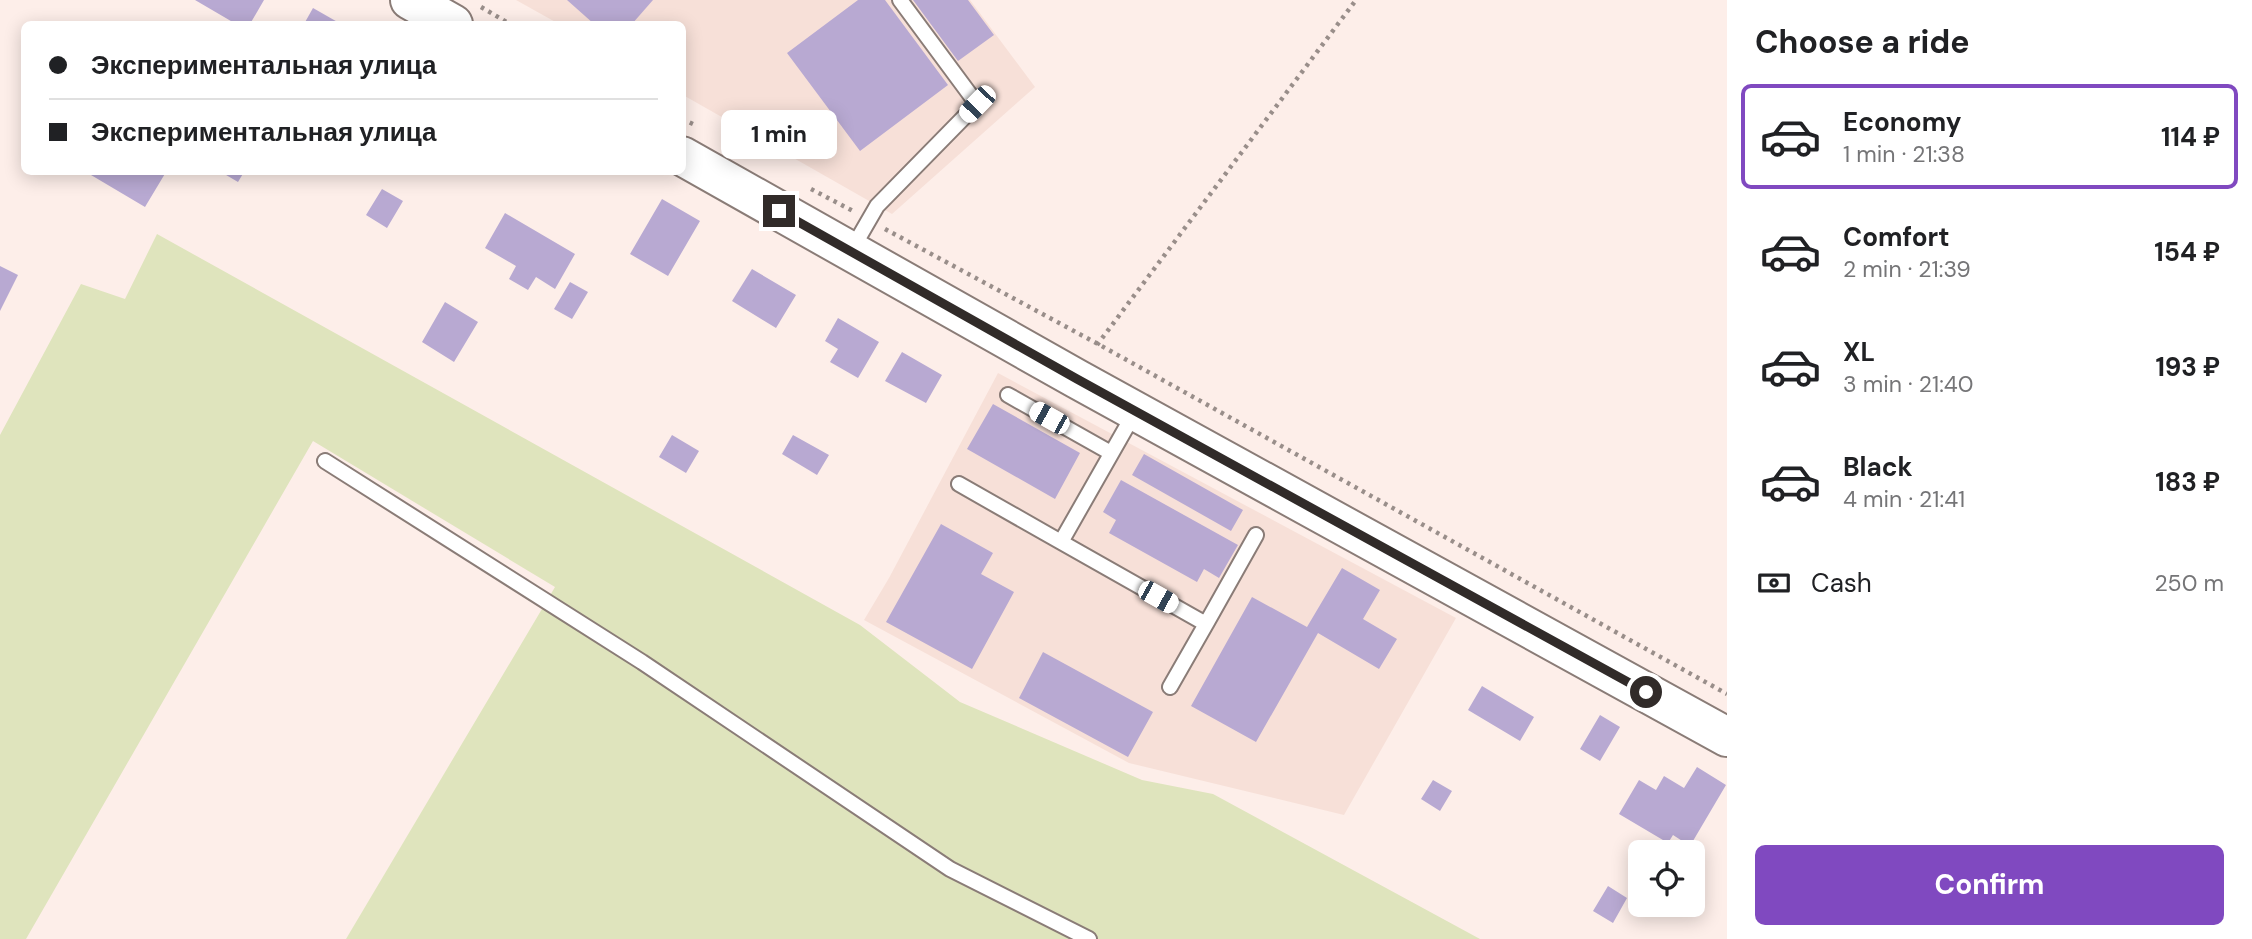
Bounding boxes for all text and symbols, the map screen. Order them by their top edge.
text: Choose a ride [1755,21,1970,63]
text: Экспериментальная улица [91,48,437,82]
car [955,82,1000,126]
icon: car [1759,105,1822,168]
text: Economy [1843,105,1961,139]
callout: 1 min [721,110,837,158]
text: Экспериментальная улица [91,115,437,149]
text: 1 min [751,119,807,149]
text: 114 ₽ [2161,120,2220,154]
text: 1 min · 21:38 [1843,139,1965,169]
route end [763,195,795,227]
icon: car [1759,220,1822,283]
text: Comfort [1843,220,1949,254]
text: 154 ₽ [2154,235,2220,269]
text: 2 min · 21:39 [1843,254,1971,284]
icon: car [1759,335,1822,398]
text: XL [1843,335,1875,369]
text: 193 ₽ [2155,350,2220,384]
text: 3 min · 21:40 [1843,369,1973,399]
car [1026,399,1073,437]
icon: car [1759,450,1822,513]
text: Black [1843,450,1913,484]
text: 183 ₽ [2155,465,2220,499]
text: 4 min · 21:41 [1843,484,1965,514]
icon: cash [1755,564,1793,602]
text: Cash [1811,566,1872,600]
text: 250 m [2154,568,2224,598]
car [1135,578,1182,616]
route start [1630,676,1662,708]
map controls [1628,840,1705,917]
button: locate [1628,840,1705,917]
button: Confirm [1755,845,2224,925]

